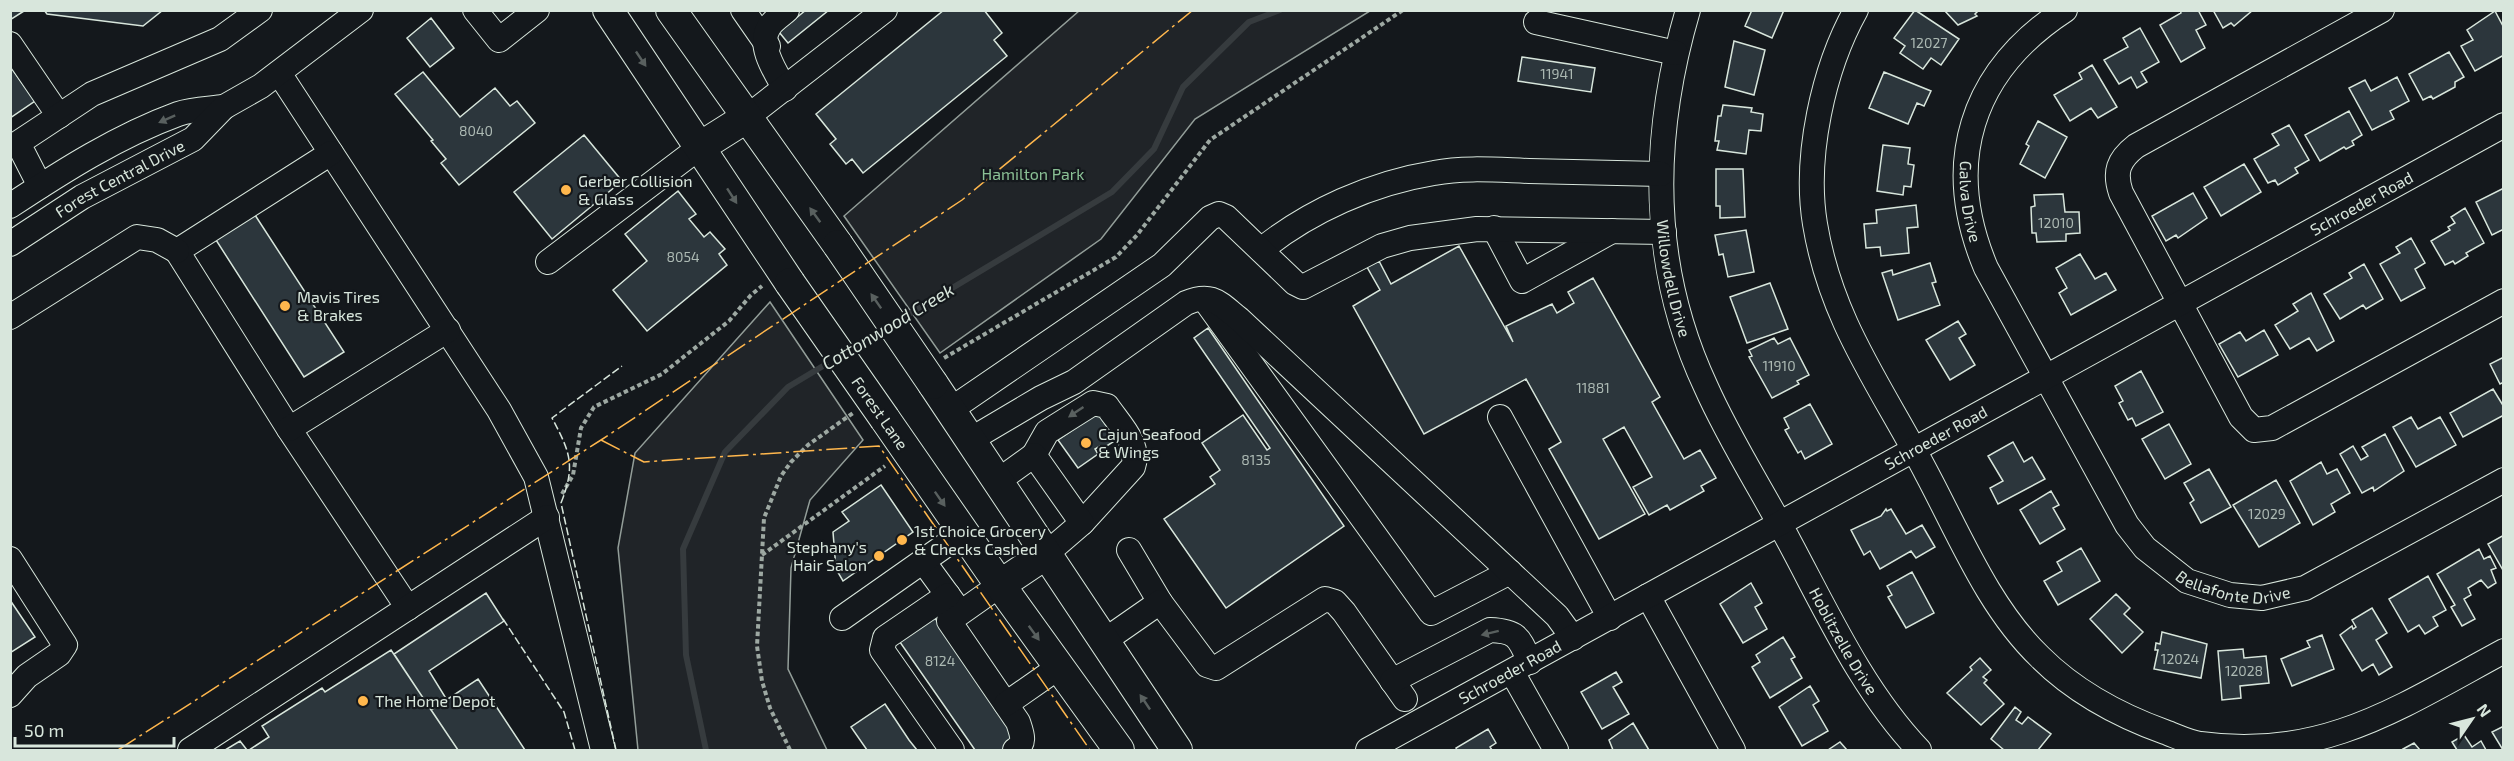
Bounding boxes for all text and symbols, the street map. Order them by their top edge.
house number: 12027 [1911,34,1947,51]
one-way arrow [635,51,646,67]
house number: 11941 [1540,65,1574,82]
one-way arrow [159,115,176,124]
house number: 8040 [459,122,493,139]
street label: Forest Central Drive [51,135,187,221]
street label: Galva Drive [1957,160,1986,244]
park label: Hamilton Park [982,164,1084,183]
street label: Schroeder Road [2307,167,2416,239]
place label: Gerber Collision & Glass [578,171,693,208]
marker: Gerber Collision & Glass [559,183,573,197]
one-way arrow [726,187,738,203]
one-way arrow [810,207,822,222]
house number: 12010 [2038,214,2074,231]
street label: Willowdell Drive [1654,219,1695,339]
house number: 8054 [666,248,700,265]
water label: Cottonwood Creek [817,278,957,374]
place label: Mavis Tires & Brakes [297,287,380,324]
one-way arrow [870,294,882,310]
marker: Mavis Tires & Brakes [278,299,292,313]
house number: 11910 [1762,357,1796,374]
street label: Forest Lane [848,372,913,453]
house number: 11881 [1576,379,1610,396]
street label: Schroeder Road [1881,401,1990,473]
one-way arrow [1068,407,1085,418]
place label: Cajun Seafood & Wings [1098,424,1202,461]
marker: Cajun Seafood & Wings [1079,436,1093,450]
house number: 8135 [1241,451,1271,468]
one-way arrow [934,490,945,507]
house number: 12029 [2248,505,2286,522]
place label: 1st Choice Grocery & Checks Cashed [914,521,1047,558]
marker: 1st Choice Grocery & Checks Cashed [895,533,909,547]
place label: Stephany's Hair Salon [787,537,867,574]
marker: Stephany's Hair Salon [872,549,886,563]
street label: Bellafonte Drive [2172,566,2292,607]
street label: Hoblitzelle Drive [1806,584,1882,698]
one-way arrow [1028,624,1040,640]
one-way arrow [1481,628,1499,638]
street label: Schroeder Road [1455,636,1564,707]
house number: 12024 [2161,650,2199,667]
house number: 8124 [925,652,955,669]
house number: 12028 [2225,662,2263,679]
north arrow [2442,689,2502,749]
place label: The Home Depot [375,691,495,710]
marker: The Home Depot [356,694,370,708]
one-way arrow [1140,694,1151,710]
text: N [2474,700,2496,720]
scale bar [15,710,174,748]
text: 50 m [24,719,64,741]

